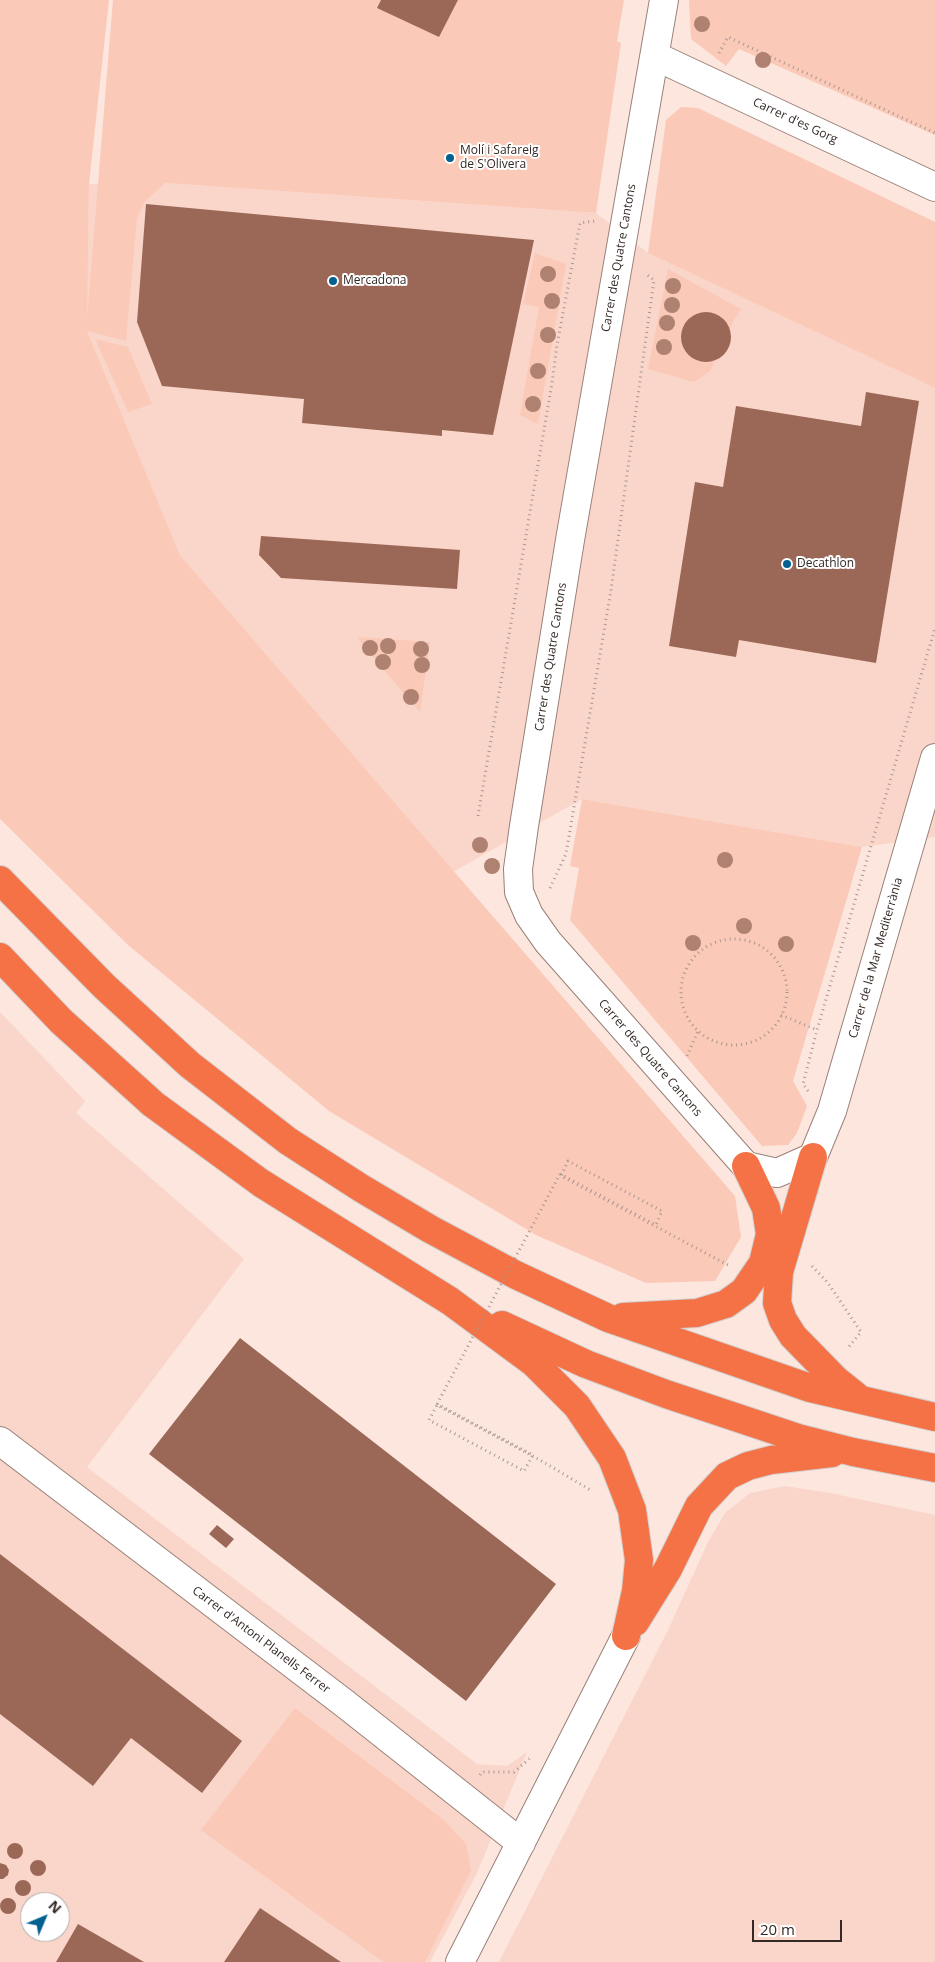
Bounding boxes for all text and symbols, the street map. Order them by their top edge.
street label: Carrer d'es Gorg [750,95,840,147]
place label: Molí i Safareig de S'Olivera [460,144,538,172]
marker: Molí i Safareig de S'Olivera [444,152,456,164]
street label: Carrer des Quatre Cantons [599,183,639,333]
place label: Mercadona [343,274,406,288]
marker: Mercadona [327,275,339,287]
place label: Decathlon [797,557,854,571]
marker: Decathlon [781,558,793,570]
street label: Carrer des Quatre Cantons [532,582,570,732]
street label: Carrer de la Mar Mediterrània [846,876,906,1040]
street label: Carrer des Quatre Cantons [595,997,705,1119]
street label: Carrer d'Antoni Planells Ferrer [189,1583,333,1697]
north arrow [20,1892,70,1942]
text: N [45,1896,66,1917]
scale bar [755,1910,845,1942]
text: 20 m [760,1919,795,1939]

